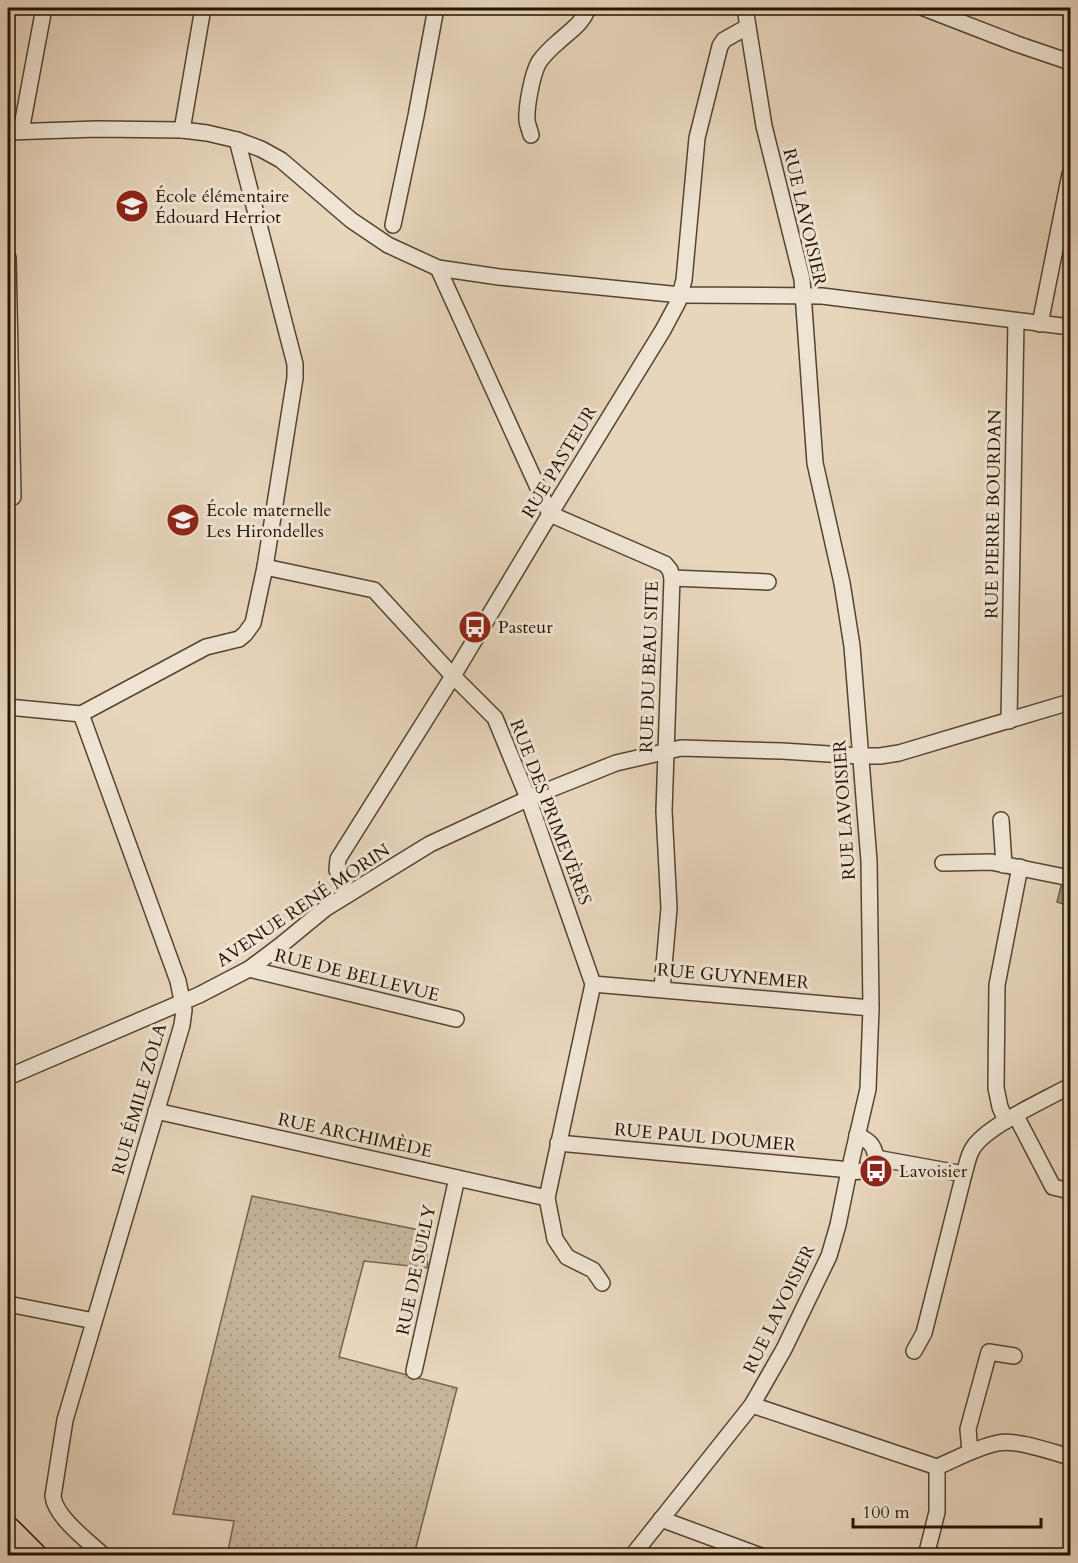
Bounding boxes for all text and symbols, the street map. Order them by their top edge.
street label: RUE LAVOISIER [777,146,833,289]
place label: École élémentaire Édouard Herriot [155,184,289,230]
school or university icon: École élémentaire Édouard Herriot [114,188,150,224]
street label: RUE PASTEUR [516,401,603,523]
street label: RUE PIERRE BOURDAN [979,408,1008,619]
place label: École maternelle Les Hirondelles [206,498,332,544]
school or university icon: École maternelle Les Hirondelles [165,502,201,538]
street label: RUE DU BEAU SITE [634,580,665,754]
bus stop icon: Pasteur [457,609,493,645]
place label: Pasteur [498,615,553,640]
street label: RUE DES PRIMEVÈRES [504,716,597,909]
street label: RUE LAVOISIER [827,739,862,881]
street label: AVENUE RENÉ MORIN [212,838,396,973]
street label: RUE DE BELLEVUE [272,943,442,1008]
street label: RUE GUYNEMER [656,957,811,996]
street label: RUE ÉMILE ZOLA [106,1020,173,1178]
street label: RUE ARCHIMÈDE [275,1107,434,1164]
street label: RUE PAUL DOUMER [613,1117,797,1158]
bus stop icon: Lavoisier [858,1153,894,1189]
place label: Lavoisier [899,1159,968,1184]
street label: RUE DE SULLY [390,1202,443,1338]
street label: RUE LAVOISIER [737,1240,822,1378]
scale bar [853,1491,1040,1529]
text: 100 m [862,1500,910,1525]

